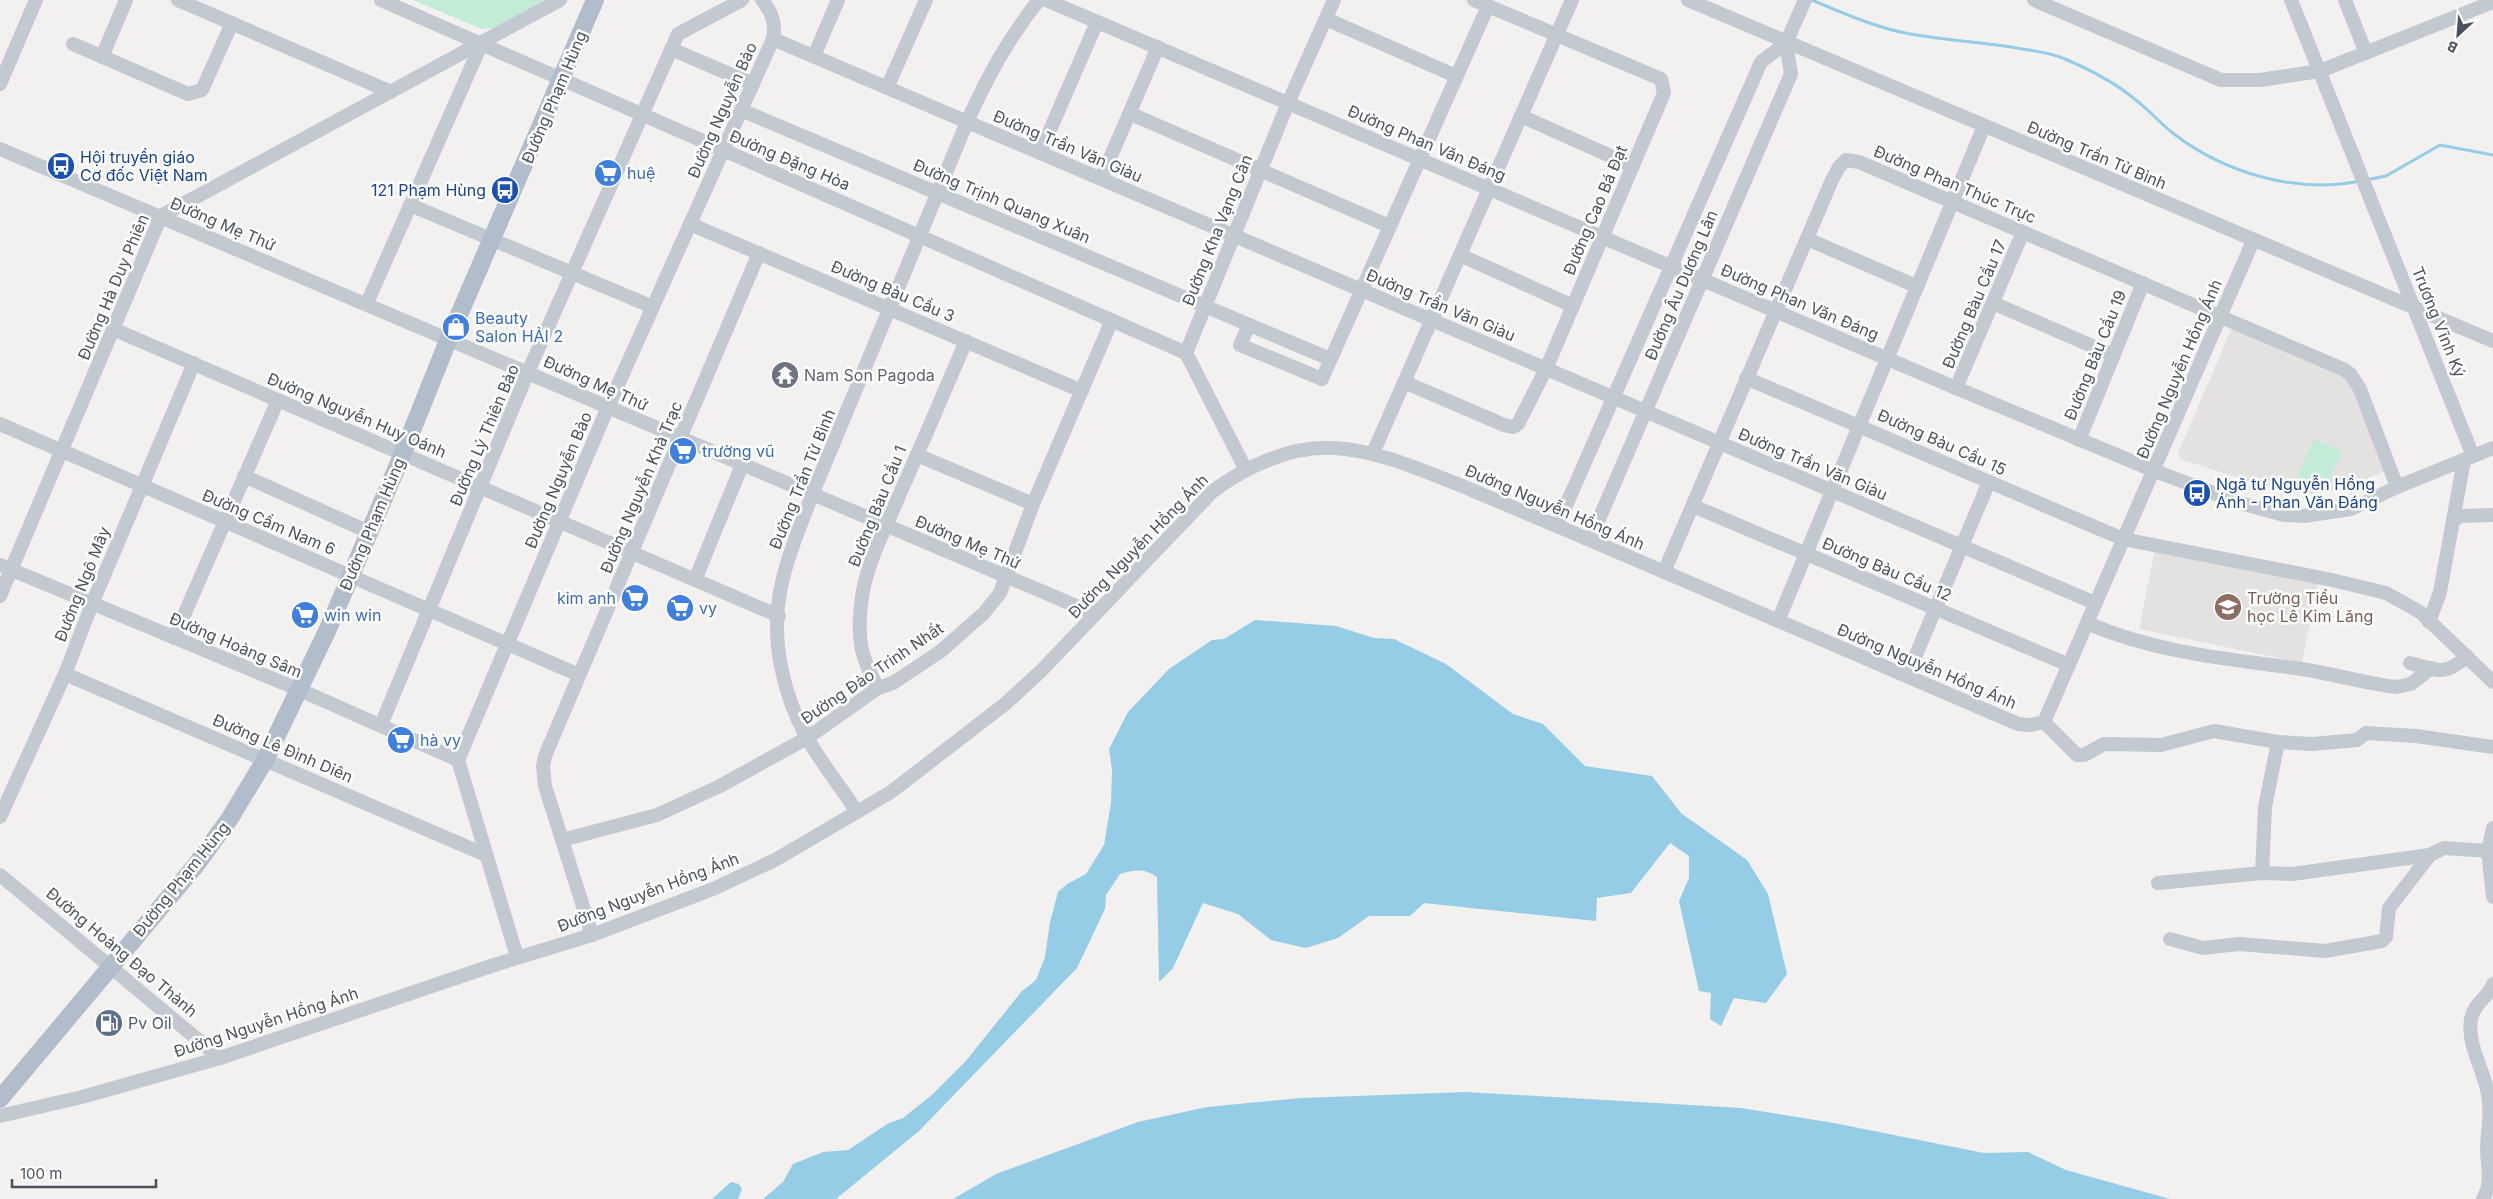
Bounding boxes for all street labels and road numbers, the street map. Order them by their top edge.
street label: Đường Phạm Hùng [517,28,591,166]
street label: Đường Nguyễn Bảo [683,39,761,181]
street label: Đường Phan Văn Đáng [1345,101,1509,185]
street label: Đường Trần Văn Giàu [990,106,1146,186]
street label: Đường Trần Tử Bình [2024,117,2170,193]
street label: Đường Đặng Hòa [727,126,853,194]
street label: Đường Phan Thúc Trực [1871,141,2039,227]
street label: Đường Cao Bá Đạt [1559,142,1631,278]
street label: Đường Kha Vạng Cân [1178,152,1256,308]
street label: Đường Trịnh Quang Xuân [910,155,1094,247]
street label: Đường Mẹ Thứ [167,193,279,255]
street label: Đường Âu Dương Lân [1640,207,1722,363]
street label: Đường Hà Duy Phiên [73,211,153,363]
street label: Đường Bàu Cầu 17 [1938,237,2010,371]
street label: Đường Bàu Cầu 3 [828,256,958,326]
street label: Đường Phan Văn Đáng [1718,260,1882,344]
street label: Trương Vĩnh Ký [2408,264,2470,380]
street label: Đường Trần Văn Giàu [1363,265,1519,345]
street label: Đường Nguyễn Hồng Ánh [2132,276,2226,462]
street label: Đường Bàu Cầu 19 [2060,287,2130,423]
street label: Đường Mẹ Thứ [541,351,651,415]
street label: Đường Lý Thiên Bảo [445,361,523,509]
street label: Đường Nguyễn Huy Oánh [264,368,450,462]
street label: Đường Nguyễn Khả Trạc [596,398,686,576]
street label: Đường Bàu Cầu 15 [1875,405,2009,479]
street label: Đường Trần Tử Bình [765,406,839,552]
street label: Đường Nguyễn Bảo [520,409,596,551]
street label: Đường Trần Văn Giàu [1735,424,1891,504]
street label: Đường Bàu Cầu 1 [844,443,910,569]
street label: Đường Phạm Hùng [335,455,409,593]
street label: Đường Nguyễn Hồng Ánh [1462,460,1648,554]
street label: Đường Nguyễn Hồng Ánh [1064,470,1212,622]
street label: Đường Cẩm Nam 6 [199,485,339,559]
street label: Đường Mẹ Thứ [912,511,1024,573]
street label: Đường Ngô Mây [50,524,114,644]
street label: Đường Bàu Cầu 12 [1819,533,1955,605]
street label: Đường Hoàng Sâm [167,608,305,682]
street label: Đường Đào Trinh Nhất [797,618,947,728]
street label: Đường Nguyễn Hồng Ánh [1834,619,2020,713]
street label: Đường Lê Đình Diên [210,709,356,787]
street label: Đường Phạm Hùng [129,818,233,940]
street label: Đường Nguyễn Hồng Ánh [554,848,742,936]
street label: Đường Hoàng Đạo Thành [42,883,202,1021]
street label: Đường Nguyễn Hồng Ánh [171,983,361,1061]

